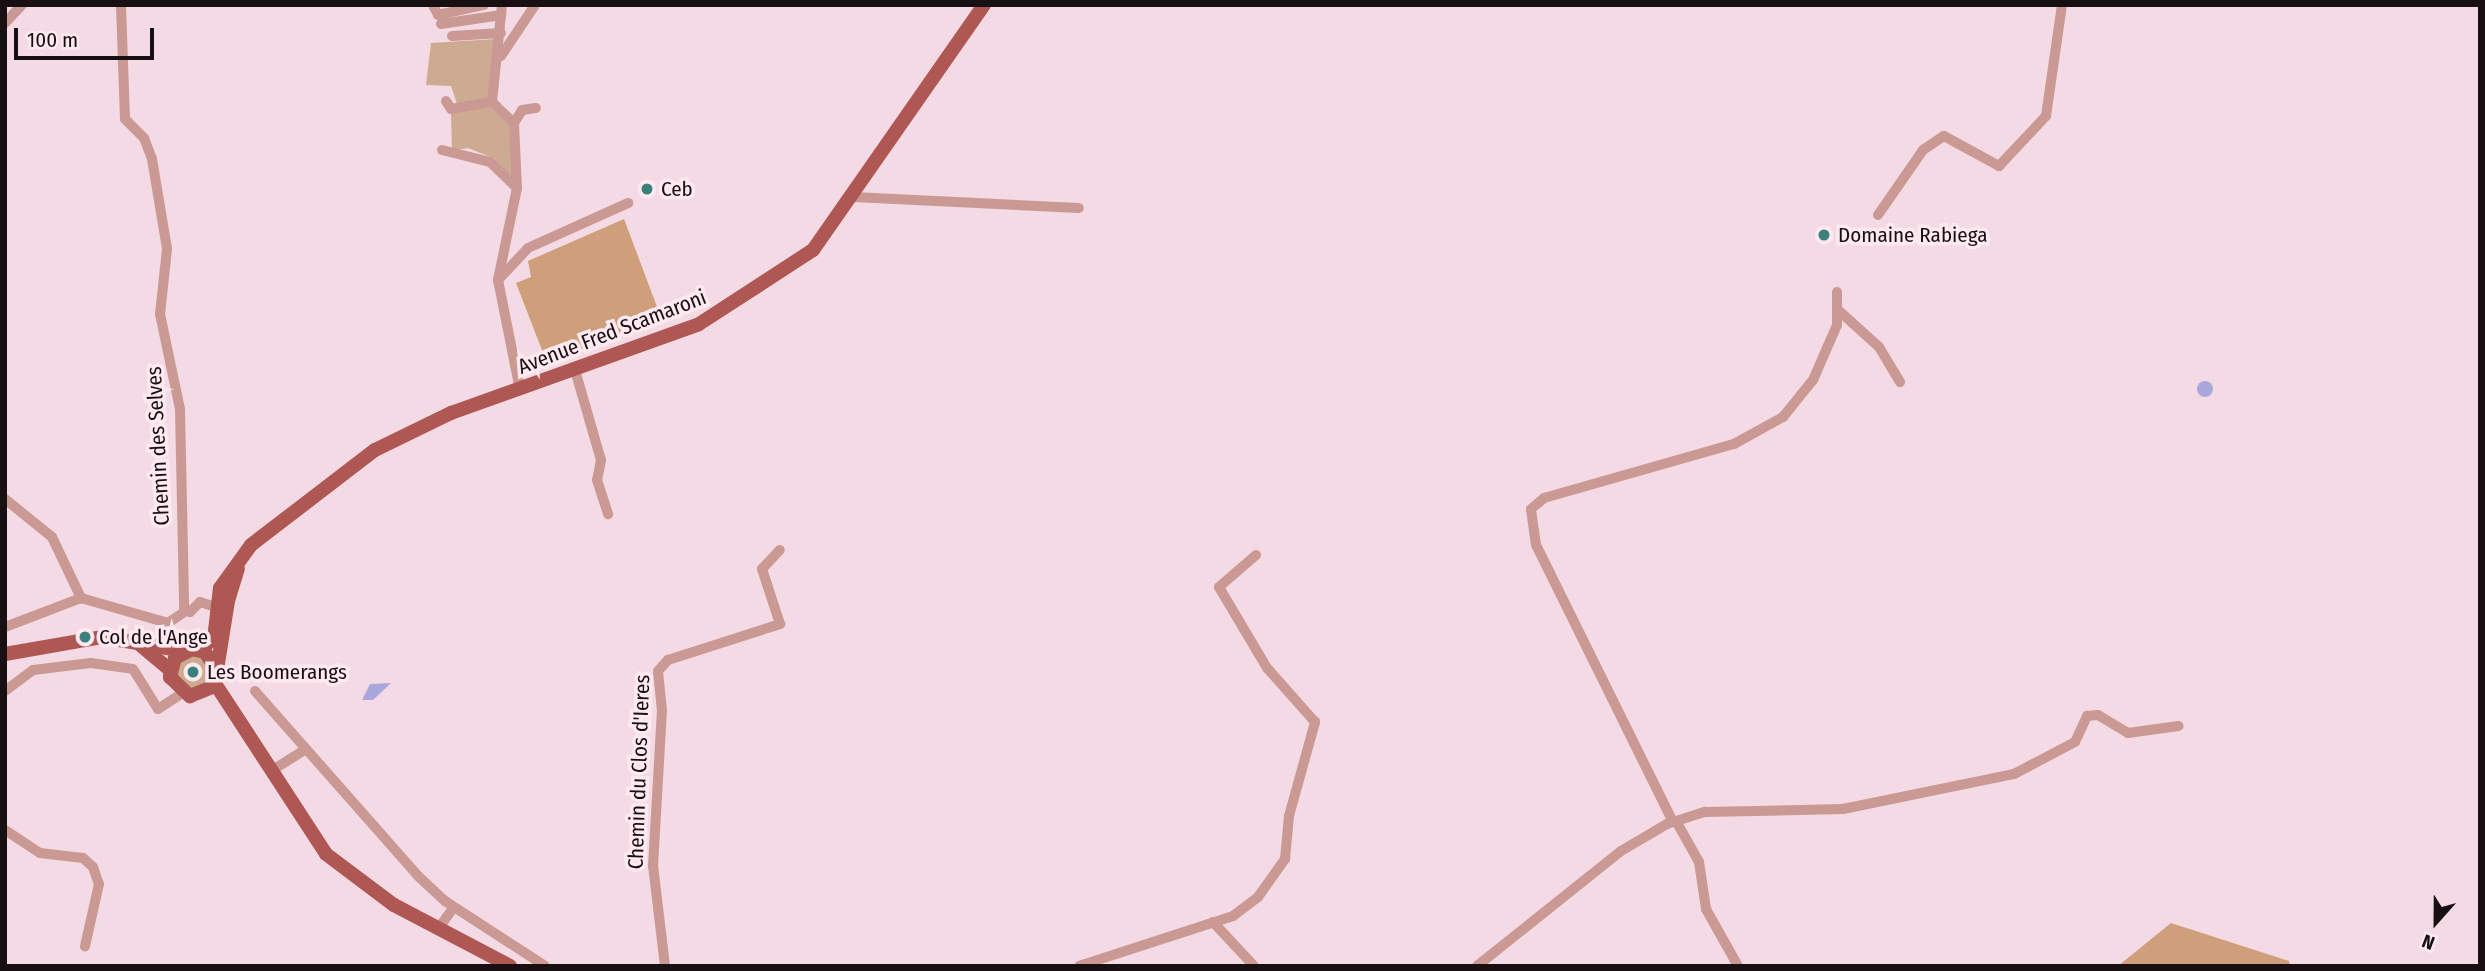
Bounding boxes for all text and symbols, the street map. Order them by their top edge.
scale bar [18,14,158,58]
text: 100 m [27,27,78,53]
place label: Ceb [661,176,693,202]
marker: Ceb [639,181,655,197]
place label: Domaine Rabiega [1838,222,1987,248]
marker: Domaine Rabiega [1816,227,1832,243]
street label: Avenue Fred Scamaroni [514,284,710,380]
street label: Chemin des Selves [141,366,175,526]
place label: Col de l'Ange [99,624,208,650]
marker: Col de l'Ange [77,629,93,645]
place label: Les Boomerangs [207,659,347,685]
marker: Les Boomerangs [185,664,201,680]
street label: Chemin du Clos d'Ieres [623,674,655,870]
north arrow [2401,887,2471,957]
text: N [2419,929,2438,955]

